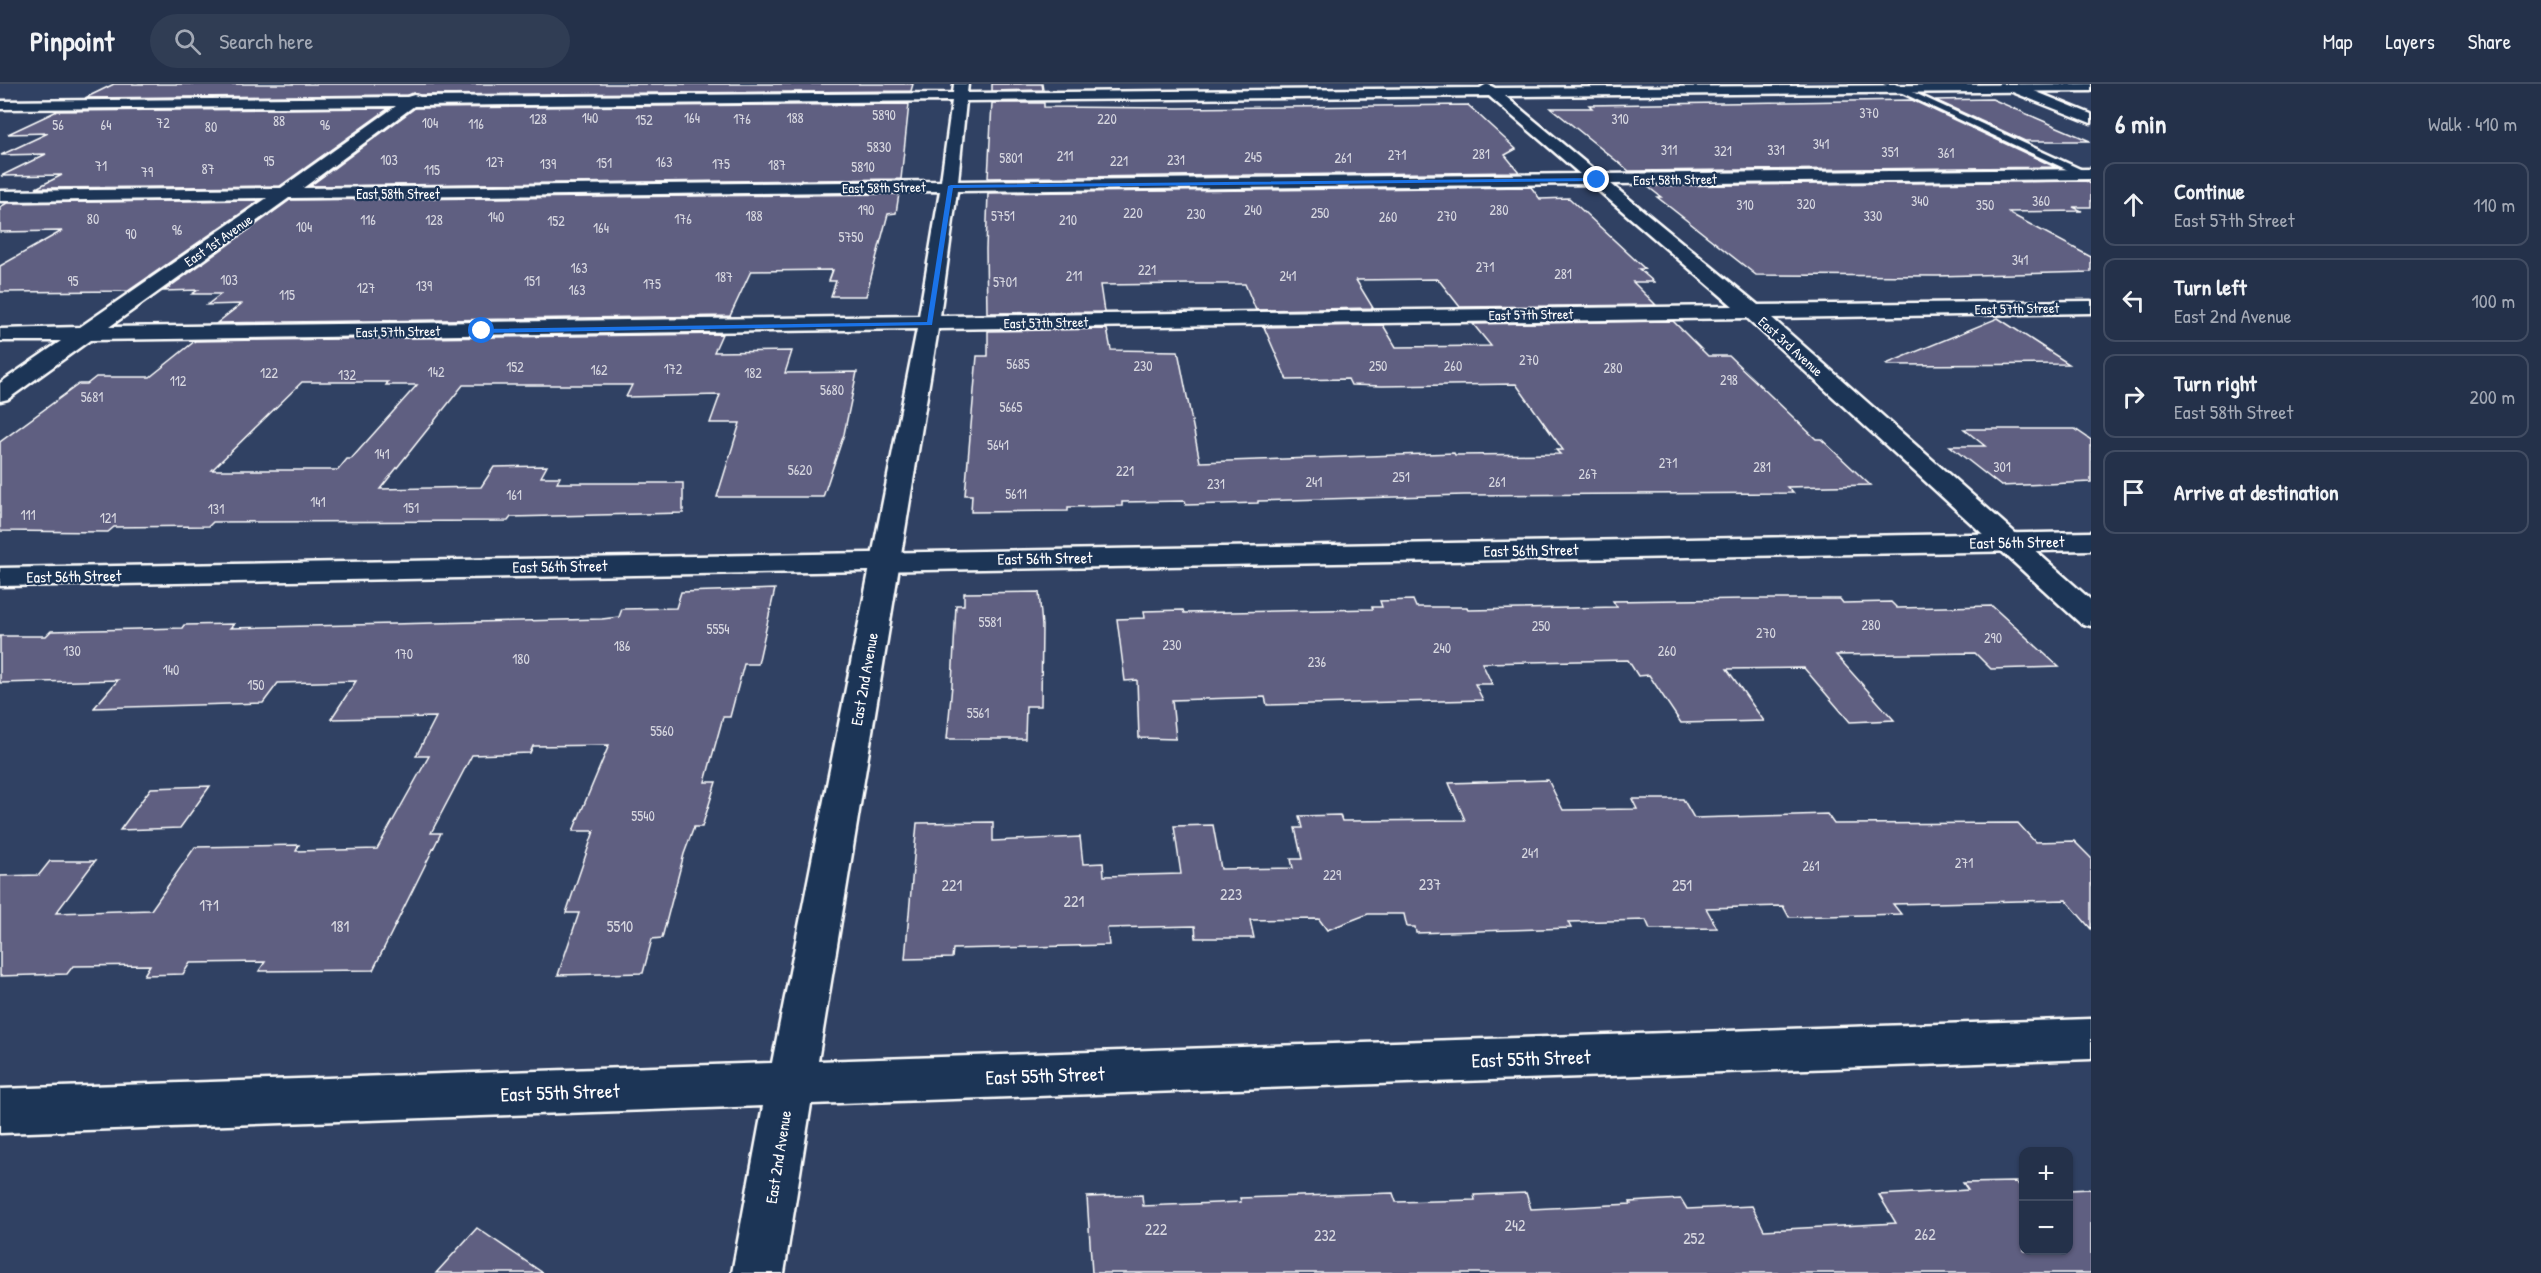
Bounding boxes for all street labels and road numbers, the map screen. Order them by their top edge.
street label: East 58th Street [1633,169,1717,189]
street label: East 58th Street [842,177,926,197]
street label: East 58th Street [356,184,440,203]
street label: East 1st Avenue [180,209,256,270]
street label: East 57th Street [1975,298,2060,318]
street label: East 57th Street [1489,304,1574,324]
street label: East 57th Street [1004,312,1089,332]
street label: East 3rd Avenue [1755,312,1828,380]
street label: East 57th Street [356,321,441,341]
street label: East 56th Street [1969,530,2065,554]
street label: East 56th Street [1483,538,1579,562]
street label: East 56th Street [997,546,1093,570]
street label: East 56th Street [512,554,608,578]
street label: East 56th Street [26,564,122,588]
street label: East 2nd Avenue [845,630,883,727]
street label: East 55th Street [1471,1042,1592,1074]
street label: East 55th Street [985,1059,1106,1091]
street label: East 55th Street [500,1076,621,1108]
street label: East 2nd Avenue [760,1108,796,1205]

